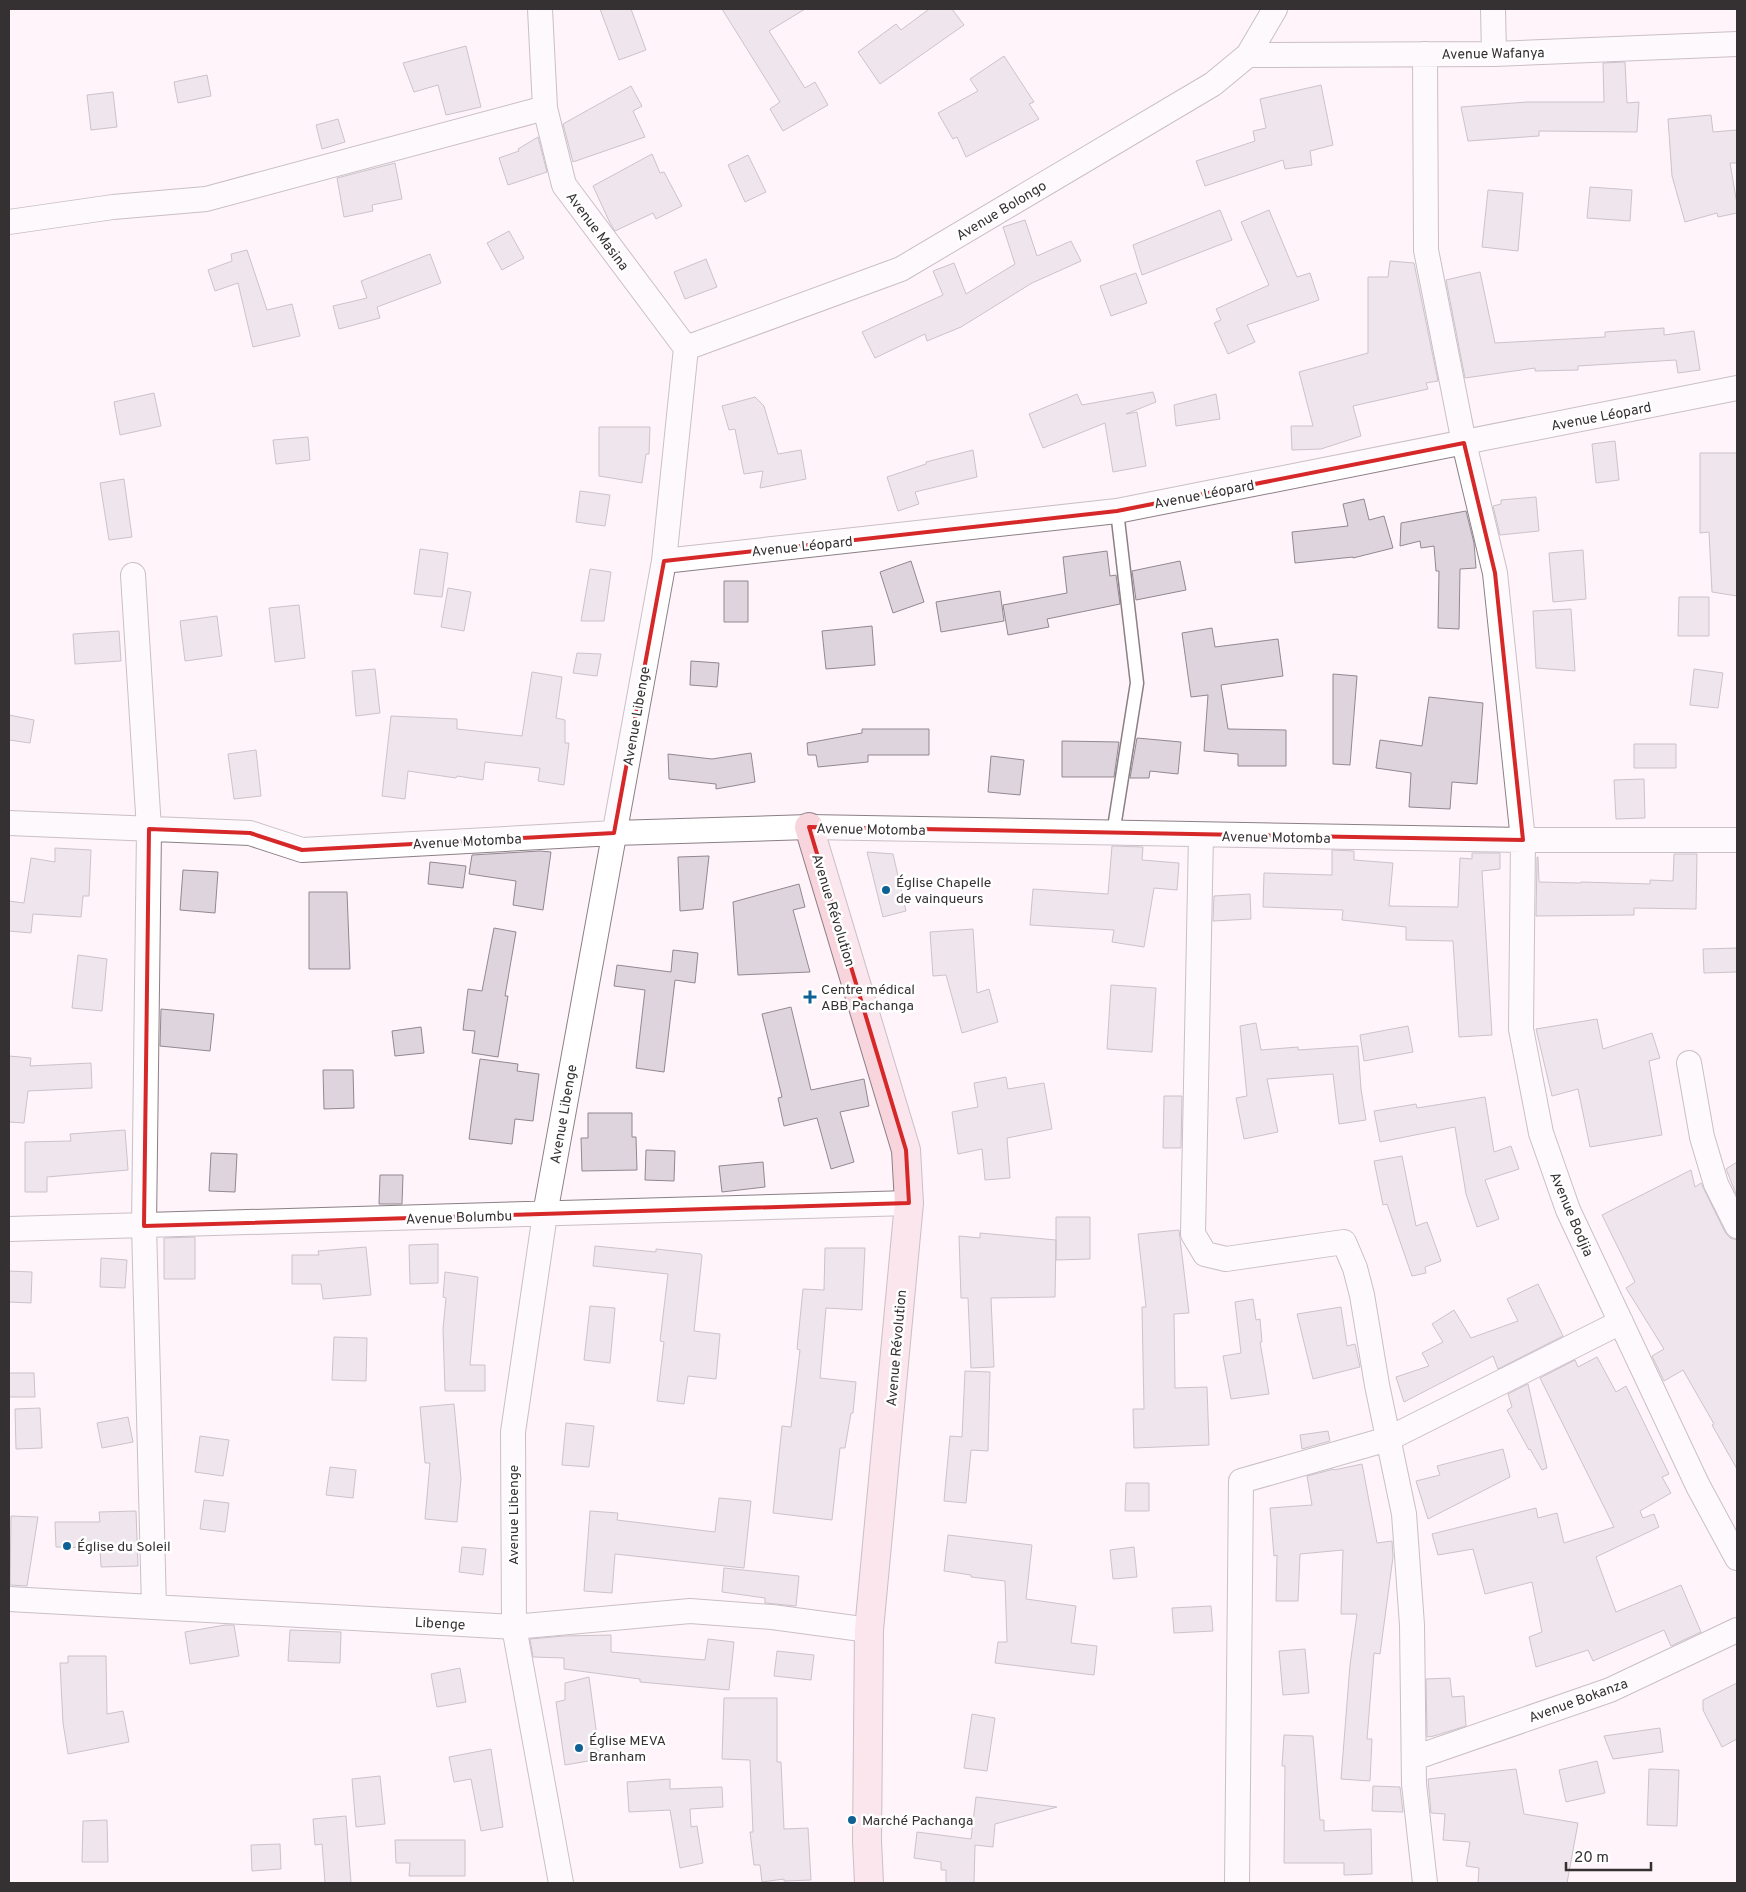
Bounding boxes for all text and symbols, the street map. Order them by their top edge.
street label: Avenue Wafanya [1441,45,1545,64]
street label: Avenue Bolongo [954,178,1050,245]
street label: Avenue Masina [562,189,632,274]
street label: Avenue Léopard [1550,399,1653,436]
street label: Avenue Léopard [1153,477,1256,514]
street label: Avenue Léopard [751,534,854,561]
street label: Avenue Libenge [620,665,655,767]
street label: Avenue Motomba [816,821,926,840]
street label: Avenue Motomba [1221,829,1331,848]
street label: Avenue Motomba [412,831,522,854]
street label: Avenue Révolution [807,852,858,969]
place label: Église Chapelle de vainqueurs [896,874,991,908]
marker: Église Chapelle de vainqueurs [880,884,892,896]
place label: Centre médical ABB Pachanga [821,982,915,1015]
marker: Centre médical ABB Pachanga [803,990,817,1004]
street label: Avenue Libenge [547,1063,582,1165]
street label: Avenue Bodjia [1545,1170,1596,1259]
street label: Avenue Bolumbu [406,1208,513,1229]
street label: Avenue Révolution [884,1289,911,1407]
street label: Avenue Libenge [506,1465,523,1565]
place label: Église du Soleil [77,1538,171,1556]
marker: Église du Soleil [61,1540,73,1552]
street label: Libenge [414,1615,466,1634]
street label: Avenue Bokanza [1527,1676,1630,1727]
place label: Église MEVA Branham [589,1732,666,1766]
marker: Église MEVA Branham [573,1742,585,1754]
place label: Marché Pachanga [862,1813,973,1830]
marker: Marché Pachanga [846,1814,858,1826]
scale bar [1566,1840,1651,1872]
text: 20 m [1574,1849,1609,1868]

